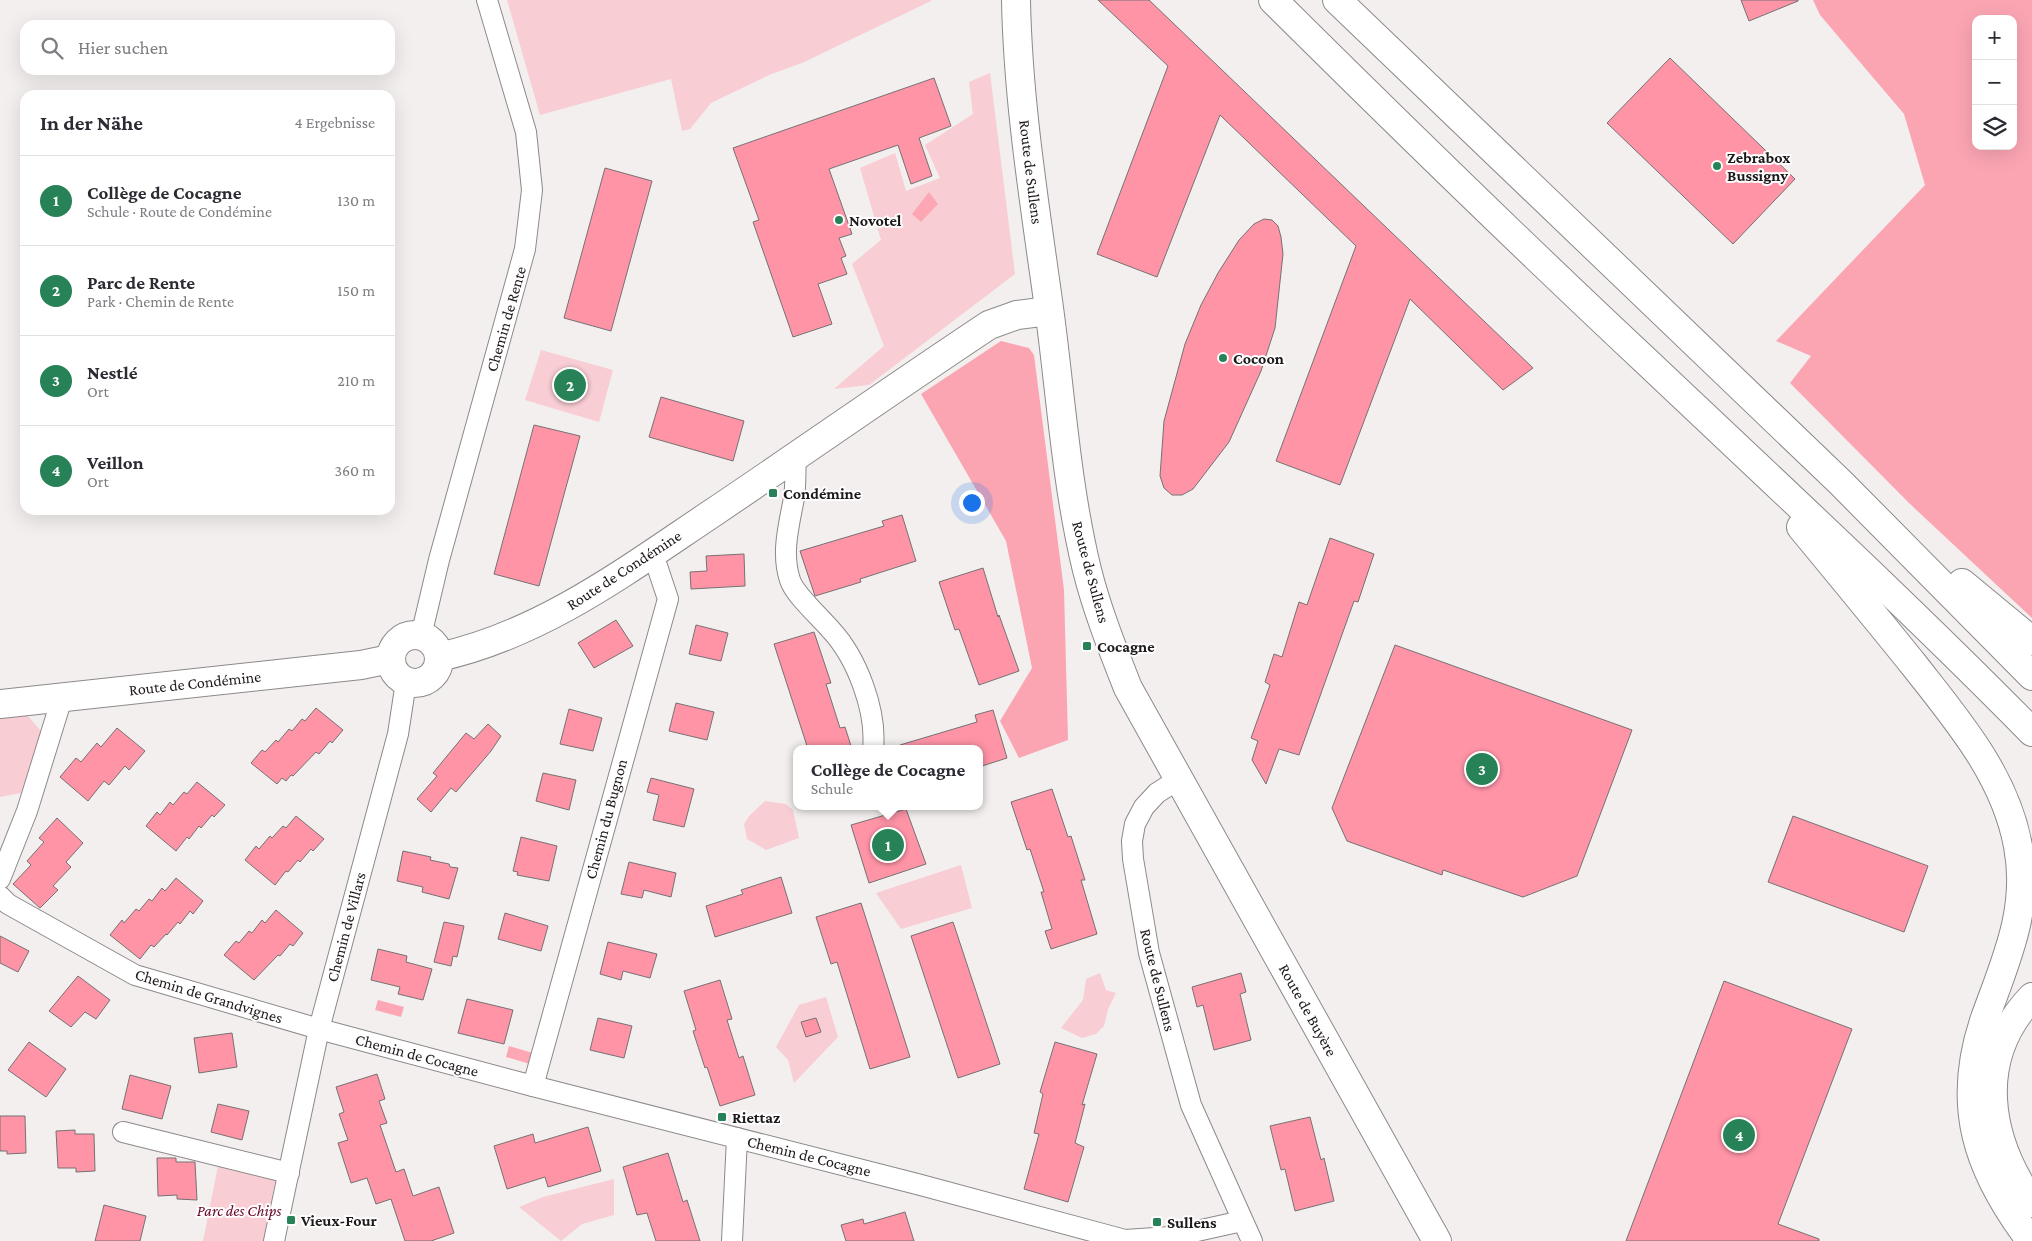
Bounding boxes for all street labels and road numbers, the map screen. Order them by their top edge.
street label: Route de Sullens [1016,119,1046,225]
street label: Chemin de Rente [483,264,529,374]
street label: Route de Sullens [1069,519,1113,625]
street label: Route de Condémine [564,527,684,613]
street label: Route de Condémine [128,668,262,698]
street label: Chemin du Bugnon [582,757,631,881]
street label: Chemin de Villars [323,870,369,984]
street label: Route de Sullens [1137,927,1179,1033]
street label: Route de Buyère [1275,961,1340,1059]
street label: Chemin de Grandvignes [133,965,285,1027]
street label: Chemin de Cocagne [353,1030,480,1081]
street label: Chemin de Cocagne [745,1132,873,1181]

